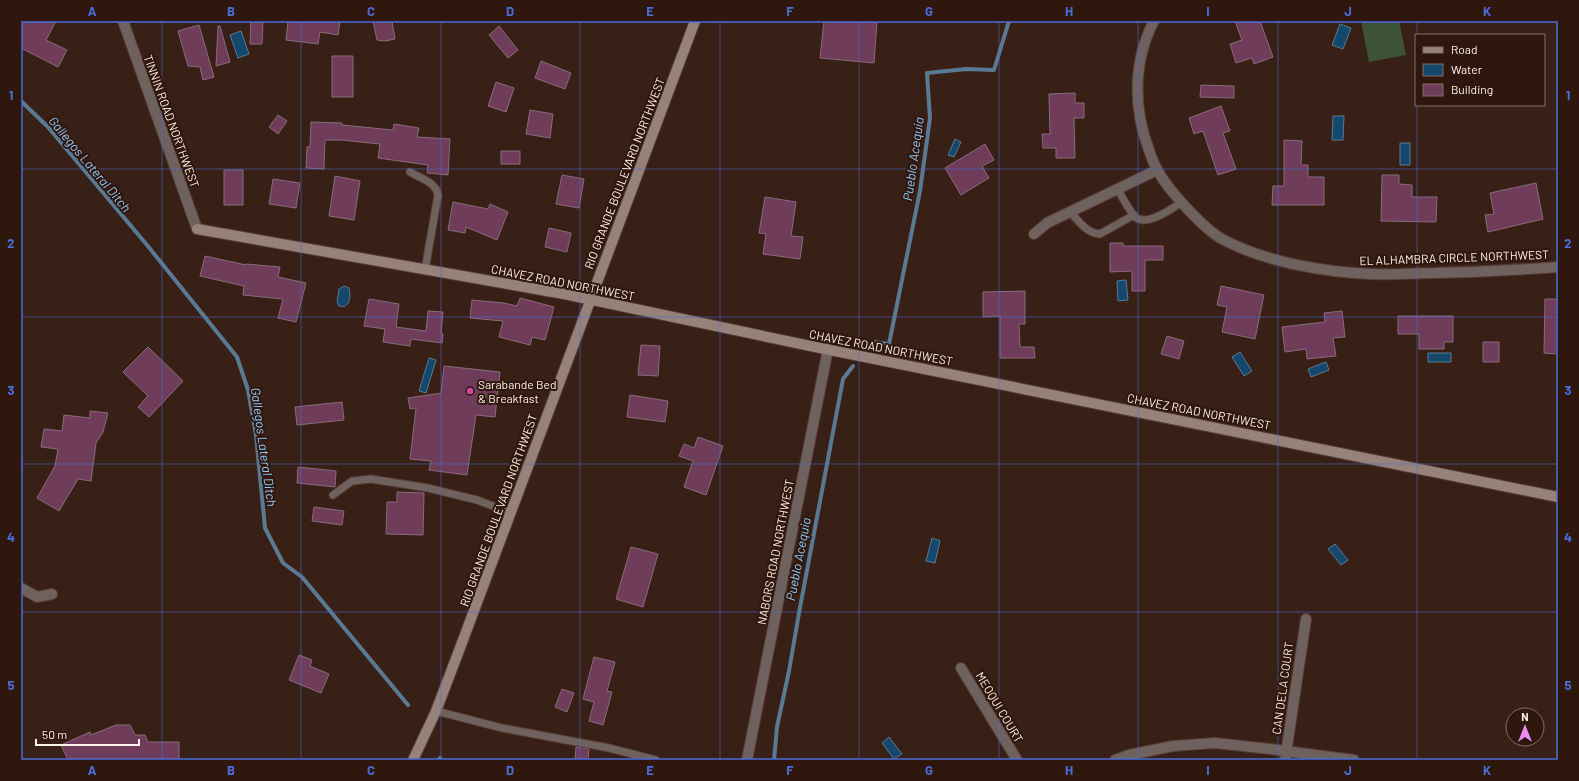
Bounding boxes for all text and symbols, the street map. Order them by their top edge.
text: A [88,3,97,19]
text: B [227,3,235,19]
text: C [367,3,375,19]
text: D [506,3,514,19]
text: E [646,3,654,19]
text: F [786,3,794,19]
text: G [925,3,933,19]
text: H [1065,3,1073,19]
text: I [1206,3,1210,19]
text: J [1344,3,1352,19]
text: K [1483,3,1491,19]
legend [1415,34,1545,106]
text: Road [1451,42,1478,56]
street label: TINNIN ROAD NORTHWEST [141,53,203,189]
text: Water [1451,62,1483,76]
street label: RIO GRANDE BOULEVARD NORTHWEST [581,75,667,271]
text: Building [1451,82,1493,96]
text: 1 [9,87,13,103]
text: 1 [1566,87,1570,103]
water label: Gallegos Lateral Ditch [45,113,135,215]
water label: Pueblo Acequia [899,116,927,202]
text: 2 [7,235,15,251]
text: 2 [1564,235,1572,251]
street label: EL ALHAMBRA CIRCLE NORTHWEST [1359,247,1549,267]
street label: CHAVEZ ROAD NORTHWEST [490,261,636,303]
street label: CHAVEZ ROAD NORTHWEST [808,326,954,368]
place label: Sarabande Bed & Breakfast [478,377,556,405]
text: 3 [7,382,15,398]
text: 3 [1564,382,1572,398]
marker: Sarabande Bed & Breakfast [465,386,475,396]
water label: Gallegos Lateral Ditch [248,387,280,508]
street label: CHAVEZ ROAD NORTHWEST [1126,390,1272,432]
street label: RIO GRANDE BOULEVARD NORTHWEST [457,412,540,608]
street label: NABORS ROAD NORTHWEST [754,478,796,626]
water label: Pueblo Acequia [782,516,814,602]
text: 4 [7,529,15,545]
text: 4 [1564,529,1572,545]
street label: CAN DELA COURT [1269,641,1295,735]
street label: MEOQUI COURT [973,669,1027,745]
text: 5 [7,677,15,693]
text: 5 [1564,677,1572,693]
north arrow [1505,707,1545,747]
text: N [1521,710,1529,723]
scale bar [36,721,139,747]
text: 50 m [42,727,67,741]
text: A [88,762,97,778]
text: B [227,762,235,778]
text: C [367,762,375,778]
text: D [506,762,514,778]
text: E [646,762,654,778]
text: F [786,762,794,778]
text: G [925,762,933,778]
text: H [1065,762,1073,778]
text: I [1206,762,1210,778]
text: J [1344,762,1352,778]
text: K [1483,762,1491,778]

